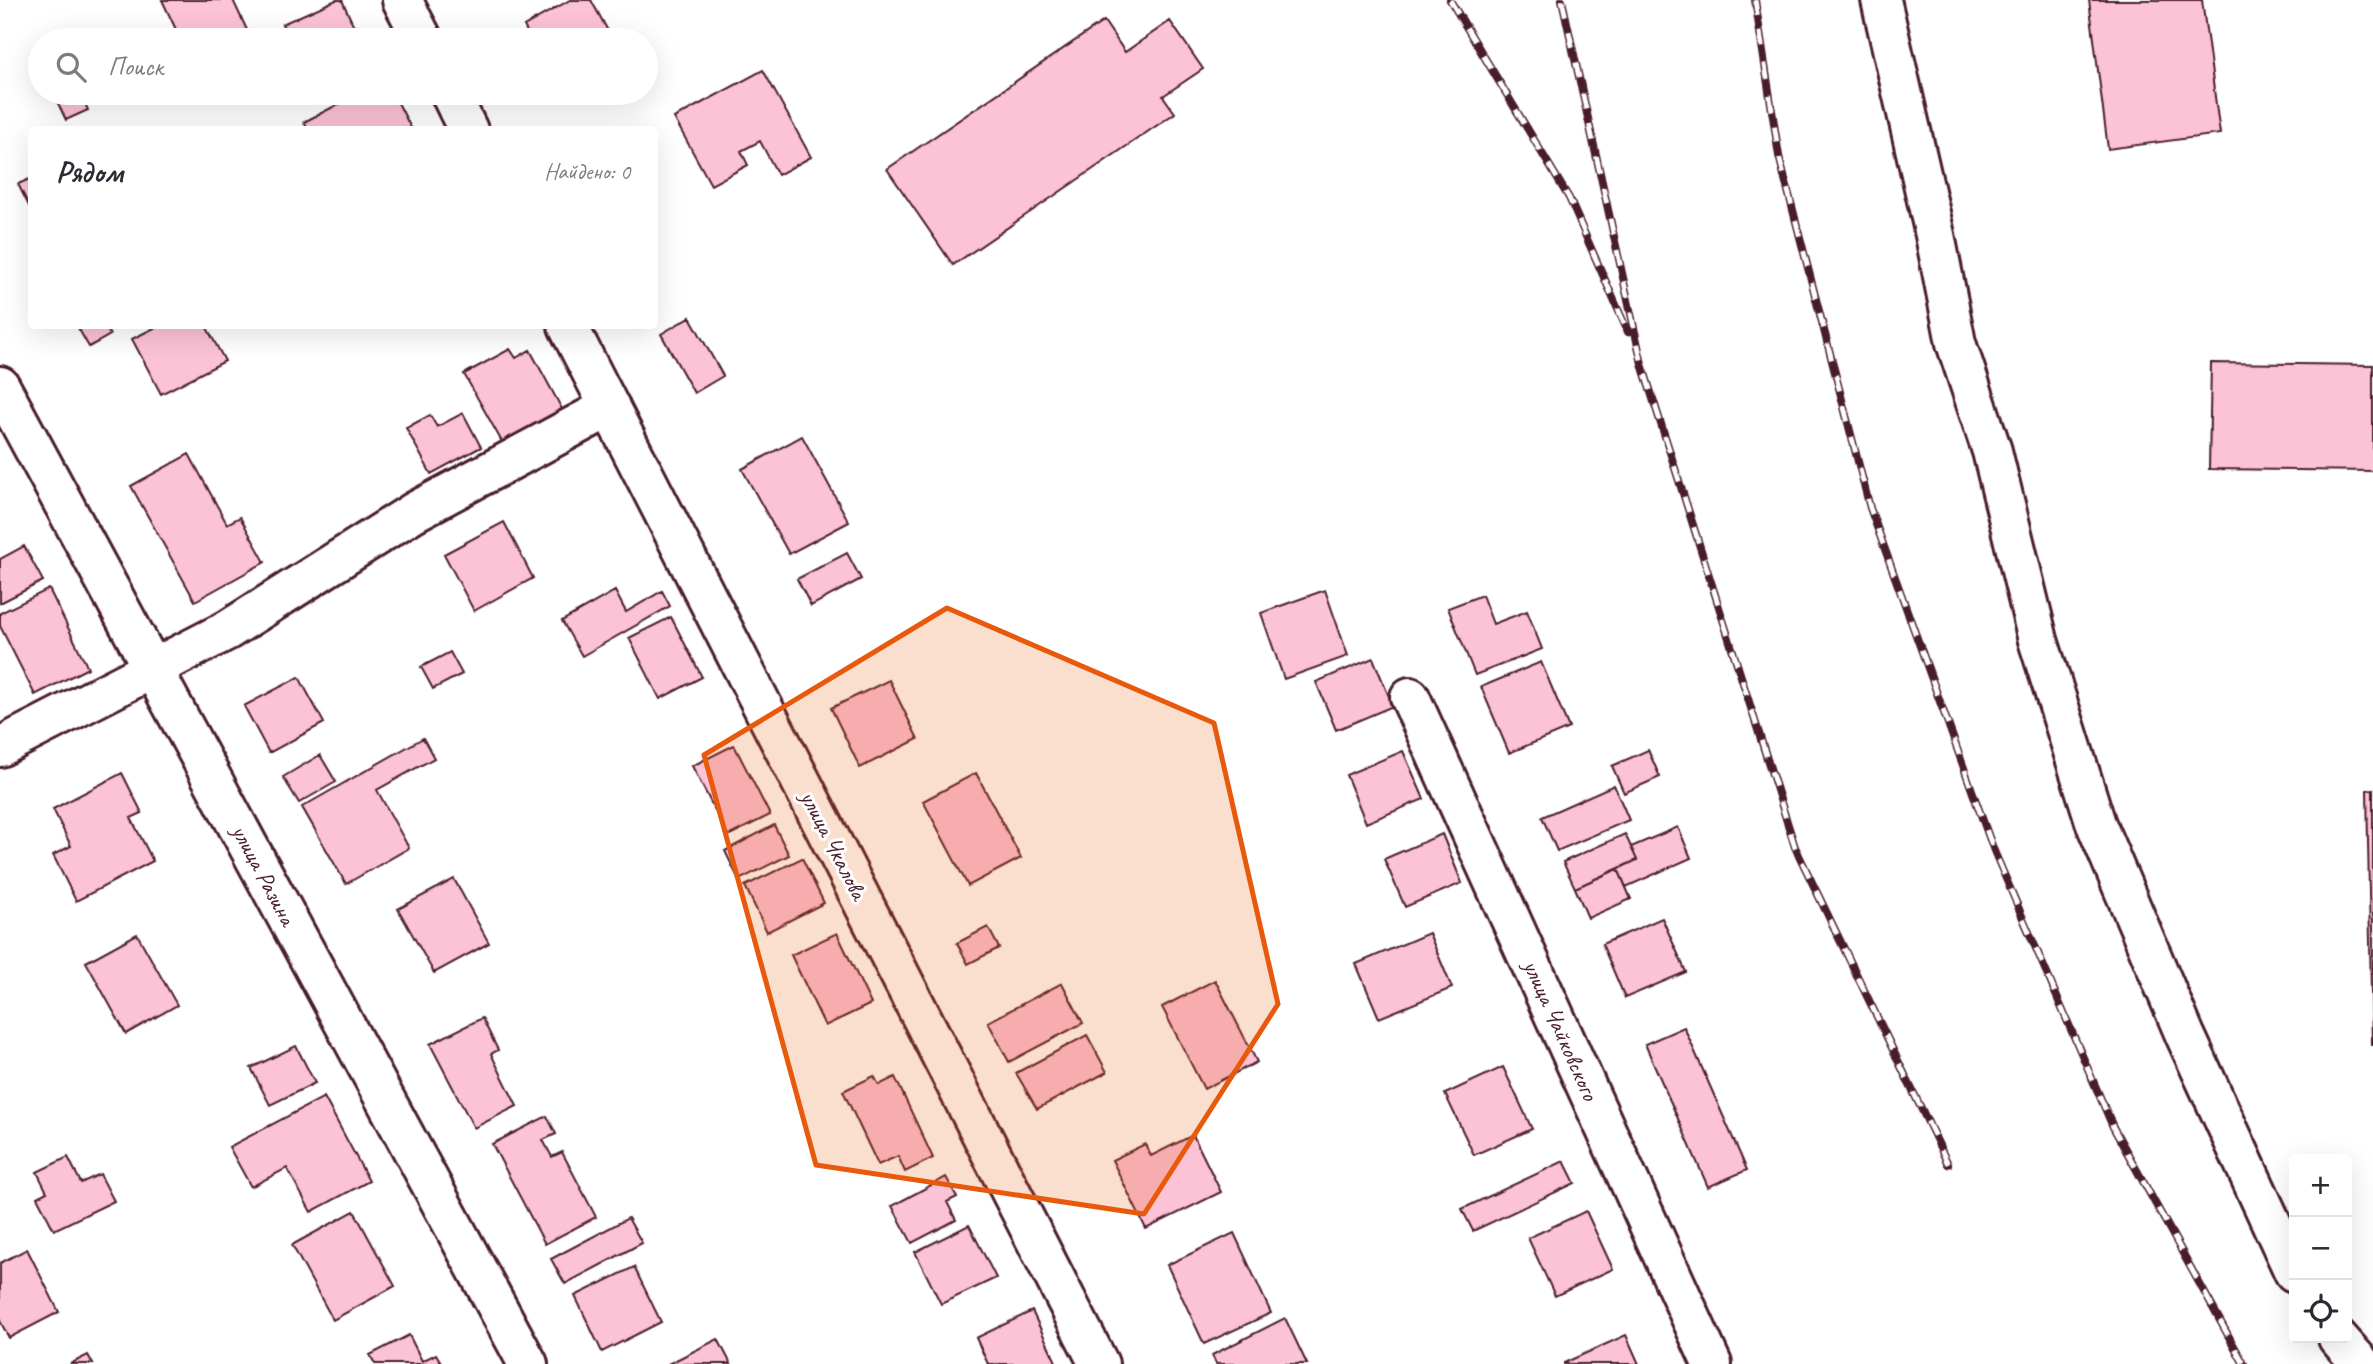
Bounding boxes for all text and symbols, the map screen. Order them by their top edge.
search box [28,28,658,105]
icon: search [52,48,90,86]
text: Поиск [108,50,163,83]
text: Рядом [56,153,123,191]
text: Найдено: 0 [544,157,630,186]
street label: улица Чкалова [793,784,875,906]
street label: улица Разина [224,818,304,932]
street label: улица Чайковского [1516,953,1606,1106]
map controls [2289,1154,2352,1343]
button: + [2289,1154,2352,1217]
button: − [2289,1217,2352,1280]
button: locate [2289,1280,2352,1343]

